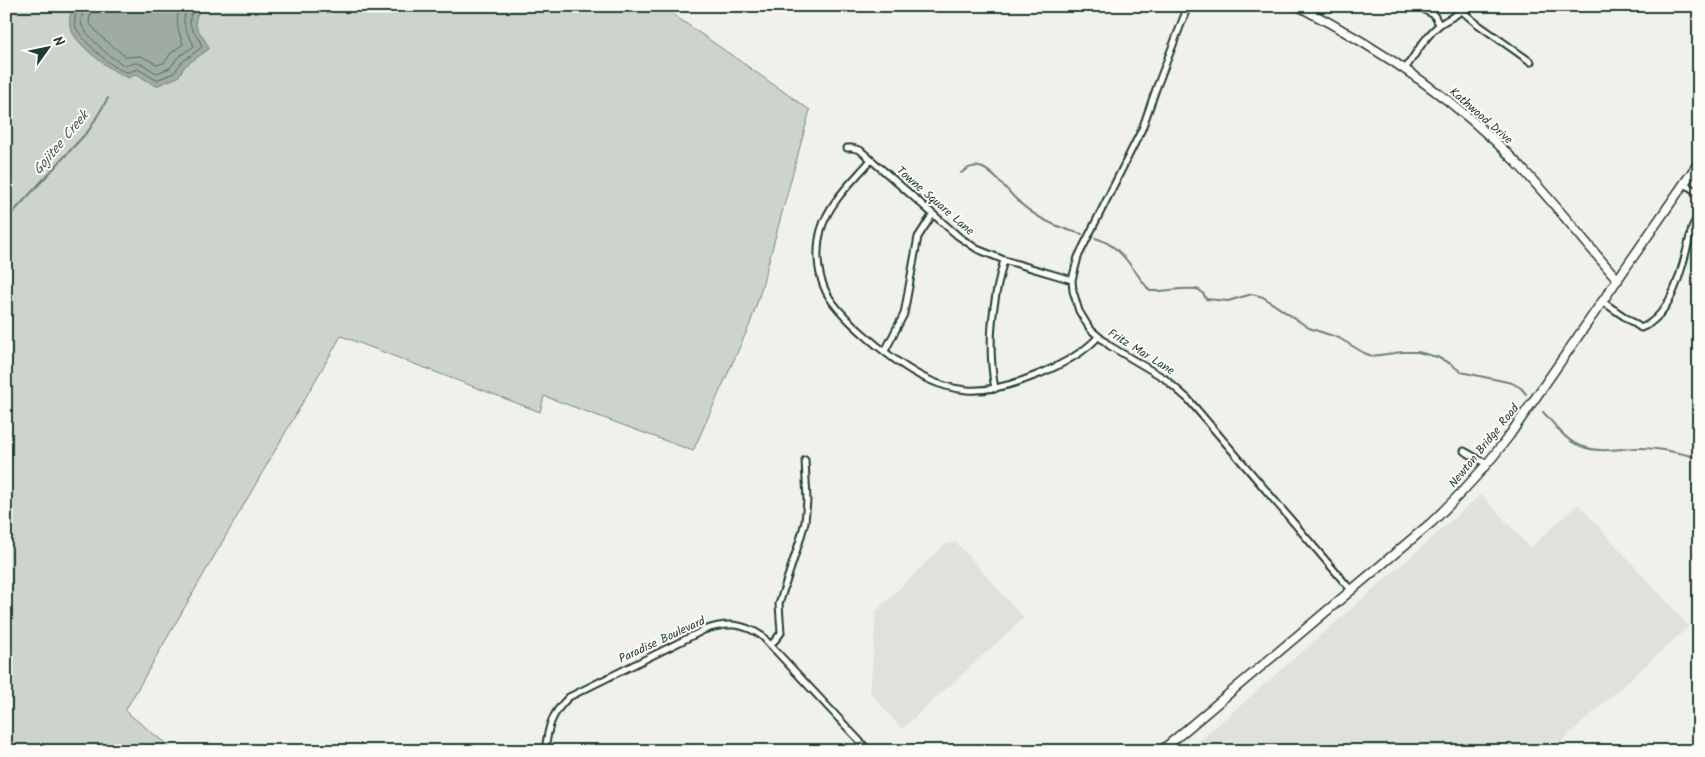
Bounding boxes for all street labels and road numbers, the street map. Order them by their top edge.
street label: Kathwood Drive [1445,83,1517,149]
street label: Towne Square Lane [892,162,979,241]
street label: Fritz Mar Lane [1104,324,1179,380]
street label: Newton Bridge Road [1444,399,1525,492]
street label: Paradise Boulevard [615,611,709,668]

